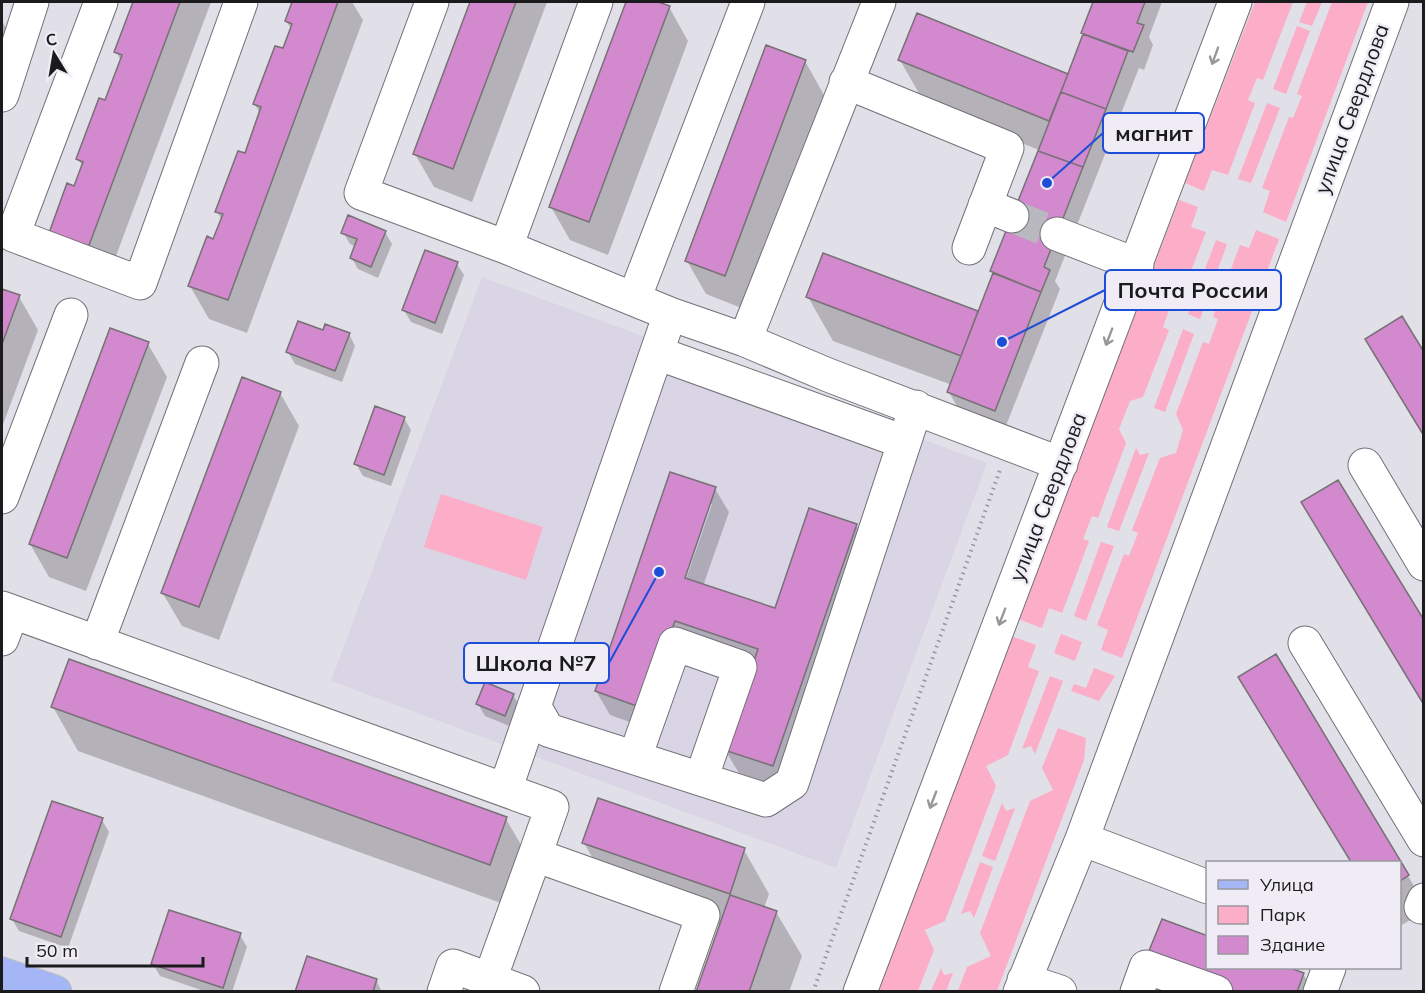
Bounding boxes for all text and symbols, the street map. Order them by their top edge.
street label: улица Свердлова [1308,20,1394,197]
north arrow [24,24,84,84]
text: С [44,28,58,50]
one-way arrow [1209,46,1220,65]
callout: магнит [1103,113,1204,153]
text: магнит [1115,119,1193,147]
callout: Почта России [1105,270,1281,310]
text: Почта России [1117,276,1269,304]
one-way arrow [1103,327,1114,346]
street label: улица Свердлова [1003,408,1091,585]
one-way arrow [996,608,1007,626]
callout: Школа №7 [464,643,609,683]
text: Школа №7 [476,649,596,677]
one-way arrow [927,790,938,809]
legend [1206,861,1401,969]
text: Улица [1259,873,1314,896]
text: Парк [1260,903,1306,926]
scale bar [27,930,202,968]
text: Здание [1260,933,1325,956]
text: 50 m [36,939,78,962]

